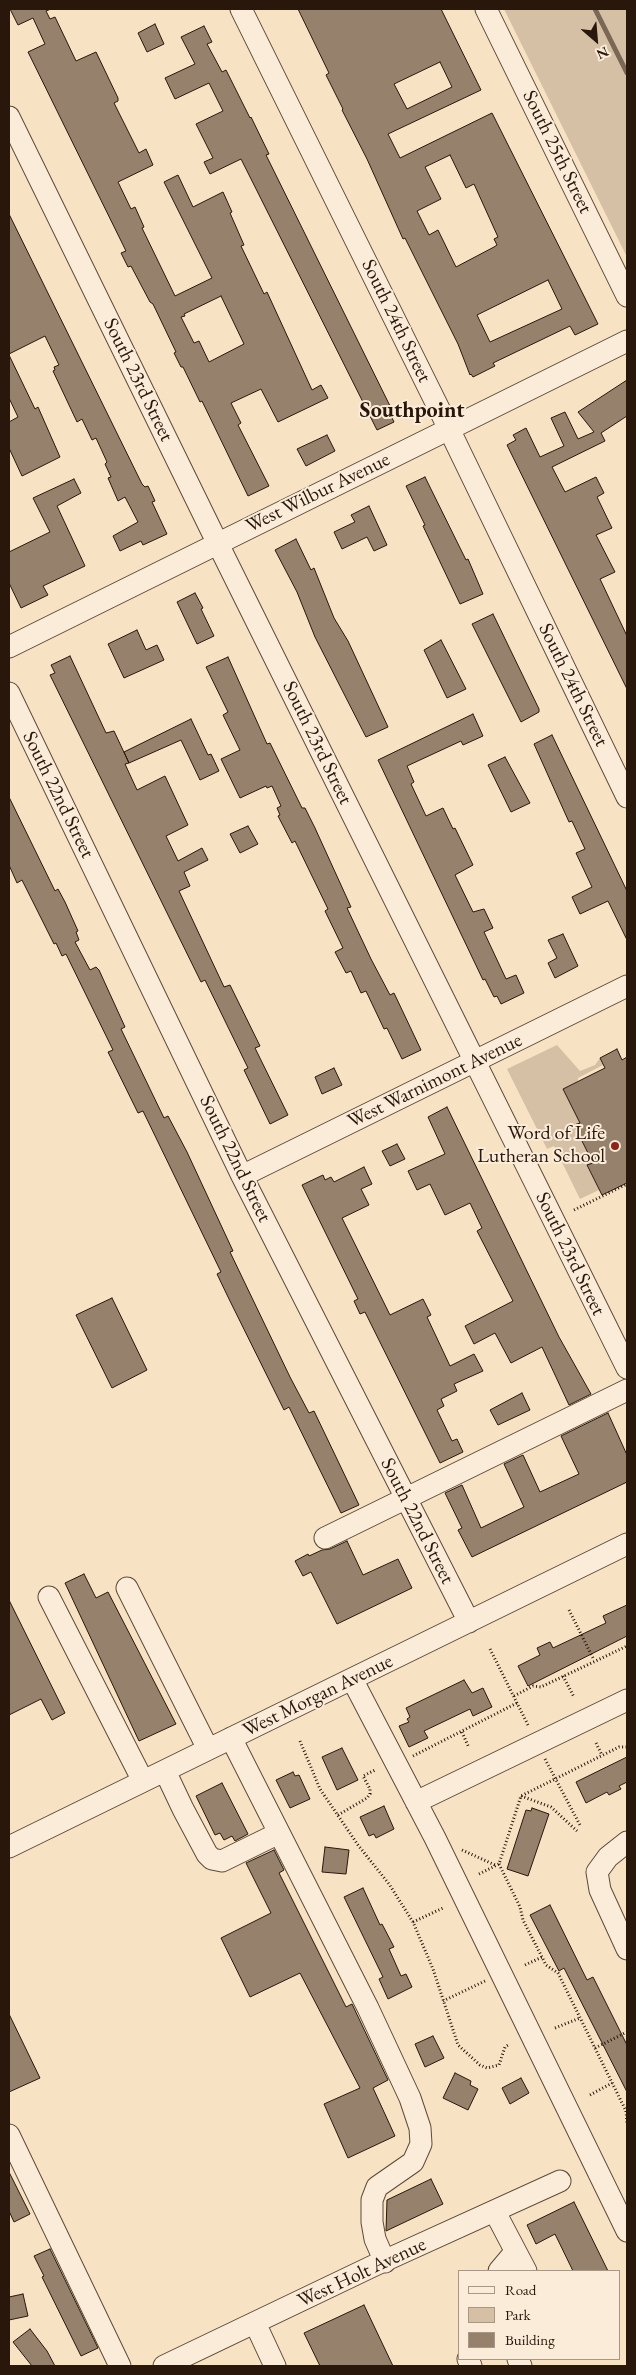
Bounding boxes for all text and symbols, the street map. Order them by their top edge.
north arrow [571,15,621,65]
text: N [594,43,612,64]
street label: South 25th Street [517,87,597,217]
street label: South 24th Street [356,256,436,386]
street label: South 23rd Street [98,314,178,446]
district label: Southpoint [360,398,464,424]
street label: West Wilbur Avenue [242,448,394,538]
street label: South 24th Street [533,620,613,750]
street label: South 23rd Street [277,677,357,809]
street label: South 22nd Street [17,728,99,862]
street label: West Warnimont Avenue [344,1028,526,1134]
street label: South 22nd Street [194,1092,276,1226]
place label: Word of Life Lutheran School [477,1122,605,1169]
marker: Word of Life Lutheran School [609,1140,621,1152]
street label: South 23rd Street [530,1188,610,1320]
street label: South 22nd Street [375,1454,459,1588]
street label: West Morgan Avenue [239,1649,397,1743]
street label: West Holt Avenue [294,2233,430,2313]
legend [458,2270,621,2360]
text: Road [505,2280,536,2299]
text: Park [505,2305,531,2324]
text: Building [505,2330,555,2349]

